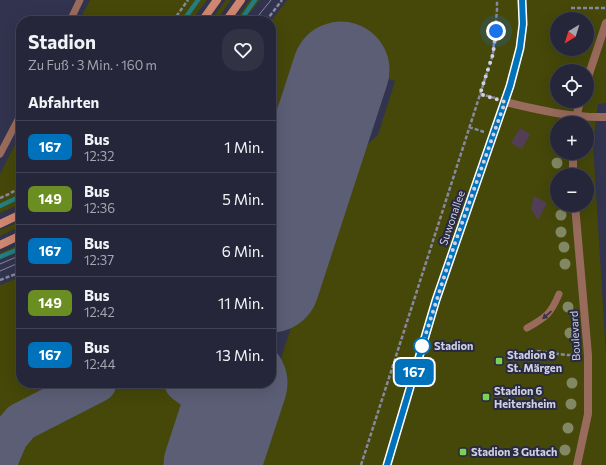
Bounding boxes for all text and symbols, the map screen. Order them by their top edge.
north arrow [550,12,594,56]
map controls [550,12,594,212]
your location [486,21,506,41]
button: heart [222,29,264,71]
text: Stadion [28,30,96,53]
text: Zu Fuß · 3 Min. · 160 m [28,57,157,73]
button: locate [550,64,594,108]
text: Abfahrten [28,93,99,111]
button: + [550,116,594,160]
text: Bus [84,130,109,148]
text: 167 [39,138,61,155]
text: 1 Min. [224,138,264,156]
text: 12:32 [84,148,114,164]
button: − [550,168,594,212]
text: Bus [84,182,109,200]
street label: Suwonallee [436,189,467,247]
text: 149 [38,190,62,207]
text: 5 Min. [222,190,264,208]
text: 12:36 [84,200,115,216]
text: Bus [84,234,109,252]
text: 167 [39,242,61,259]
text: 6 Min. [222,242,264,260]
text: 12:37 [84,252,114,268]
text: Bus [84,286,109,304]
text: 149 [38,294,62,311]
text: 11 Min. [218,294,264,312]
text: 12:42 [84,304,115,320]
one-way arrow [542,310,552,319]
street label: Boulevard [567,311,582,361]
marker: Stadion [413,337,431,355]
text: Bus [84,338,109,356]
place label: Stadion [434,339,473,352]
text: 167 [39,346,61,363]
text: 13 Min. [216,346,264,364]
place label: Stadion 8 St. Märgen [507,348,562,374]
text: 12:44 [84,356,115,372]
marker: Stadion 8 St. Märgen [494,356,504,366]
line badge: 167 [391,359,437,385]
text: 167 [403,363,425,380]
place label: Stadion 6 Heitersheim [494,384,556,410]
marker: Stadion 6 Heitersheim [481,392,491,402]
place label: Stadion 3 Gutach [471,445,557,458]
marker: Stadion 3 Gutach [458,447,468,457]

